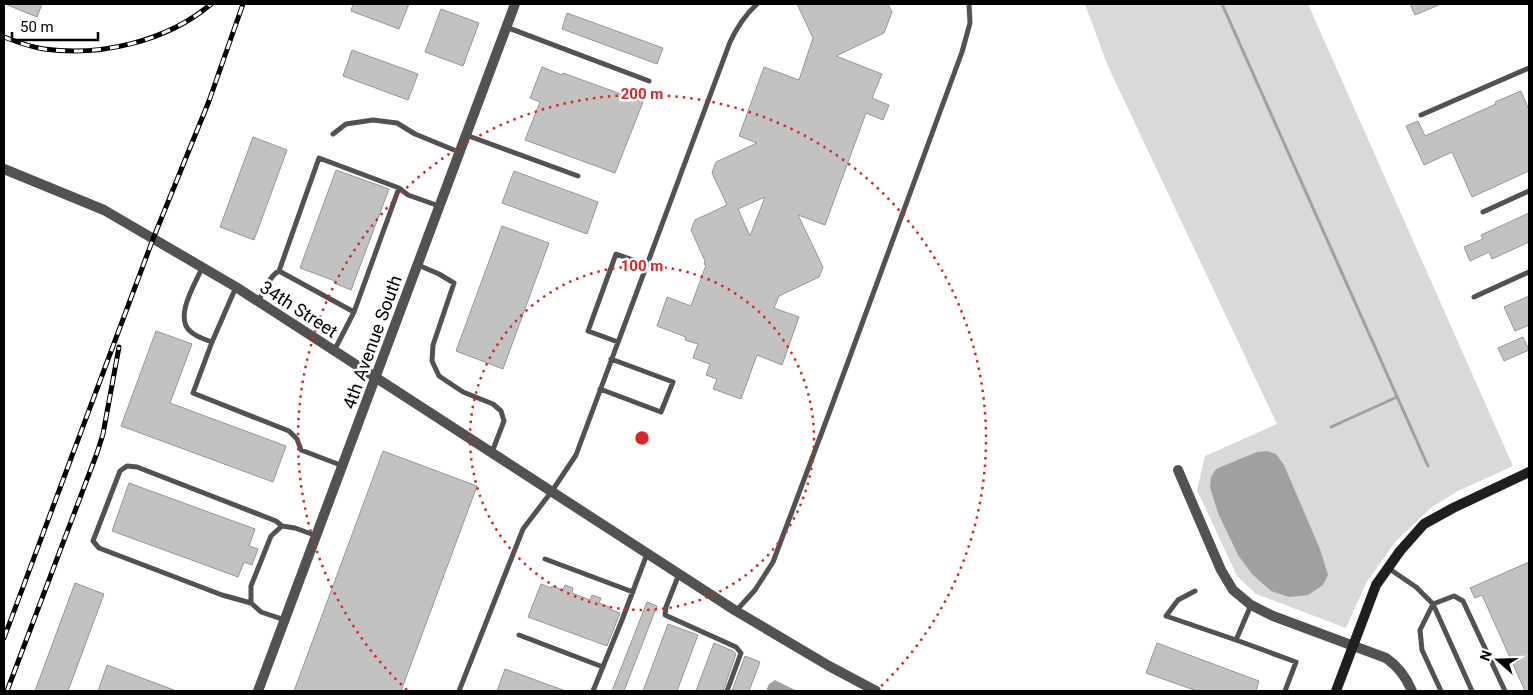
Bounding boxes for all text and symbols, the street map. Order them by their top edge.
scale bar [12,10,99,42]
text: 50 m [20,18,54,36]
text: 200 m [621,85,663,103]
text: 100 m [621,257,663,275]
street label: 4th Avenue South [338,272,406,412]
street label: 34th Street [256,276,342,342]
centre of rings [633,429,651,447]
north arrow [1473,635,1523,685]
text: N [1477,648,1495,663]

